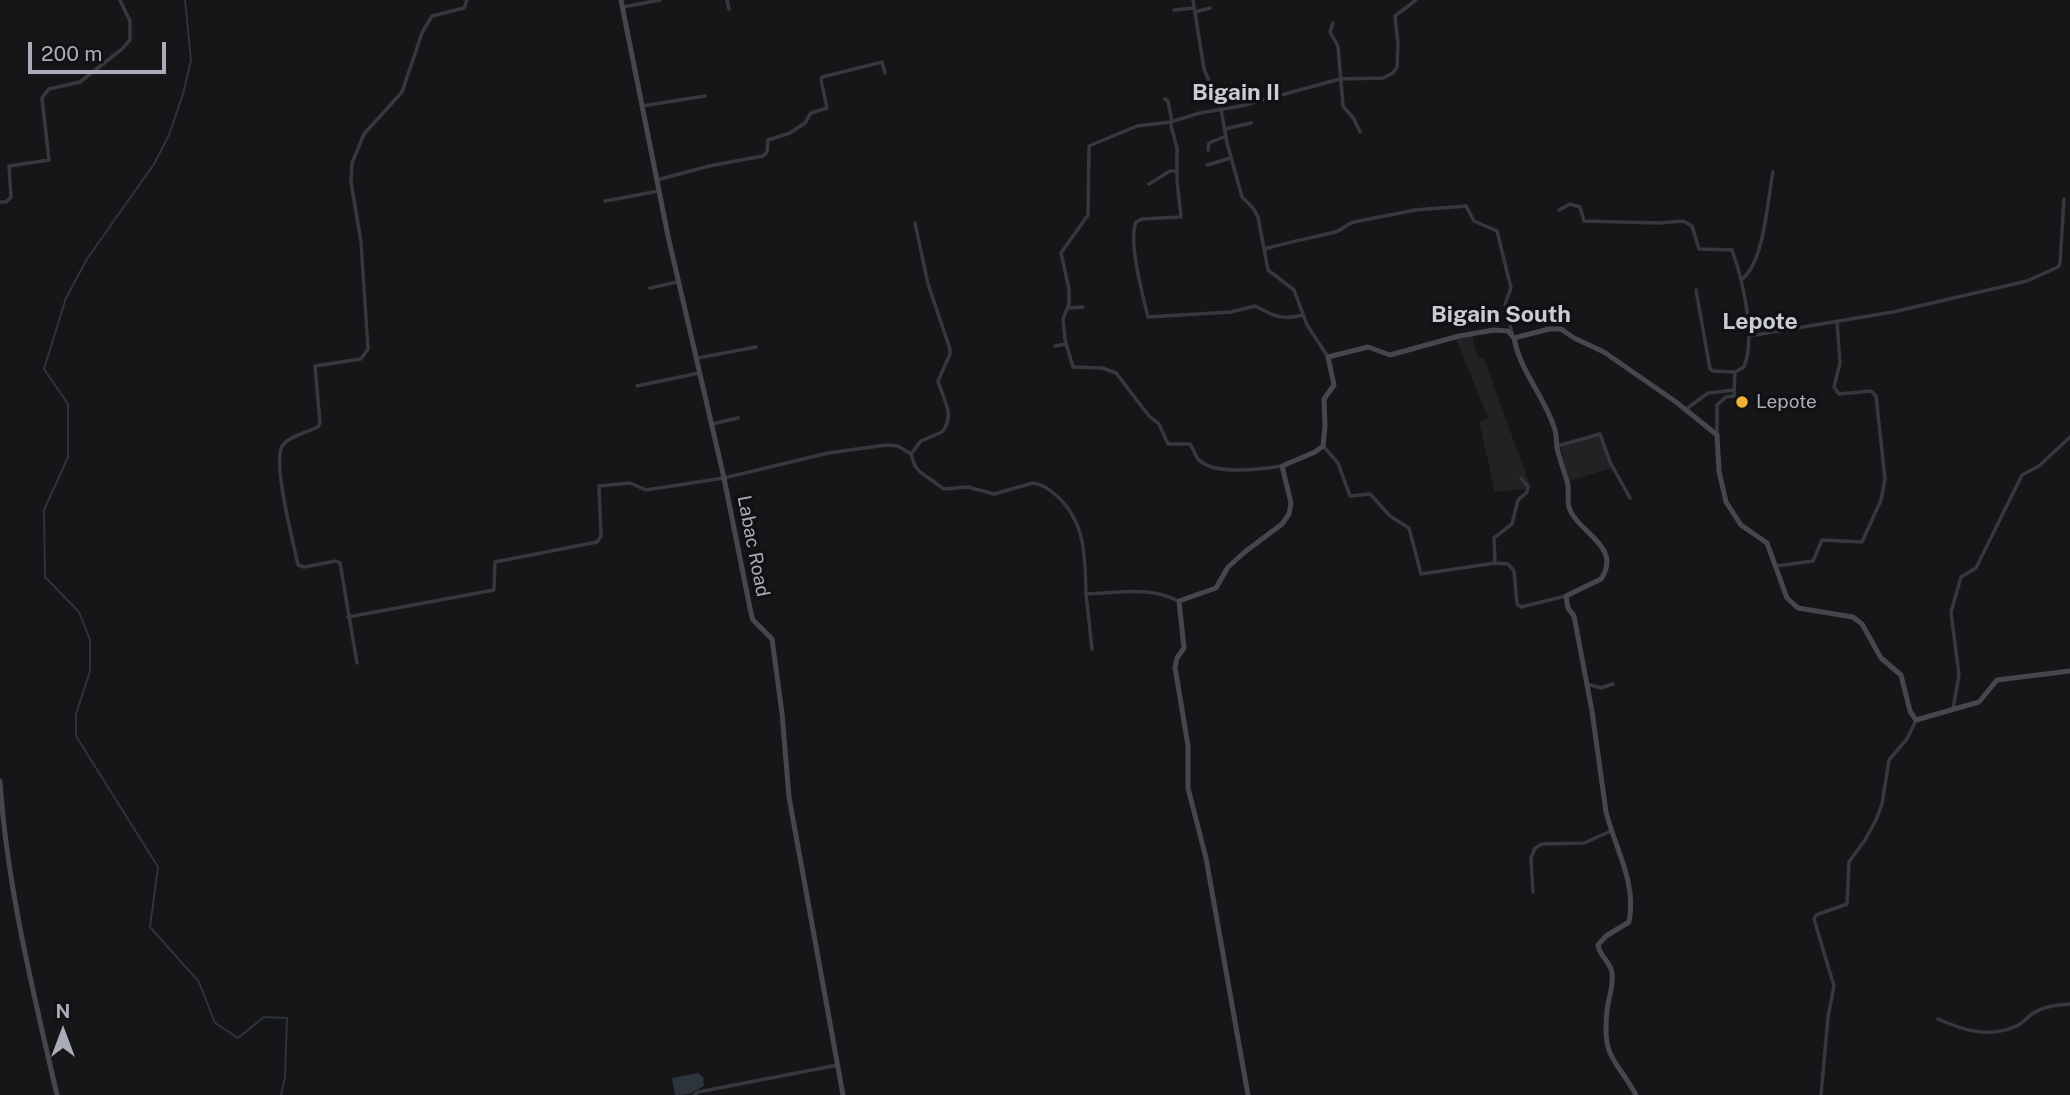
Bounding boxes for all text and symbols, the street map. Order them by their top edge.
scale bar [32,28,170,72]
text: 200 m [41,41,102,66]
district label: Bigain II [1192,79,1280,107]
district label: Bigain South [1431,301,1571,329]
district label: Lepote [1722,308,1798,336]
place label: Lepote [1756,391,1817,413]
marker: Lepote [1734,394,1750,410]
street label: Labac Road [732,493,774,599]
north arrow [28,997,98,1067]
text: N [56,1000,70,1022]

